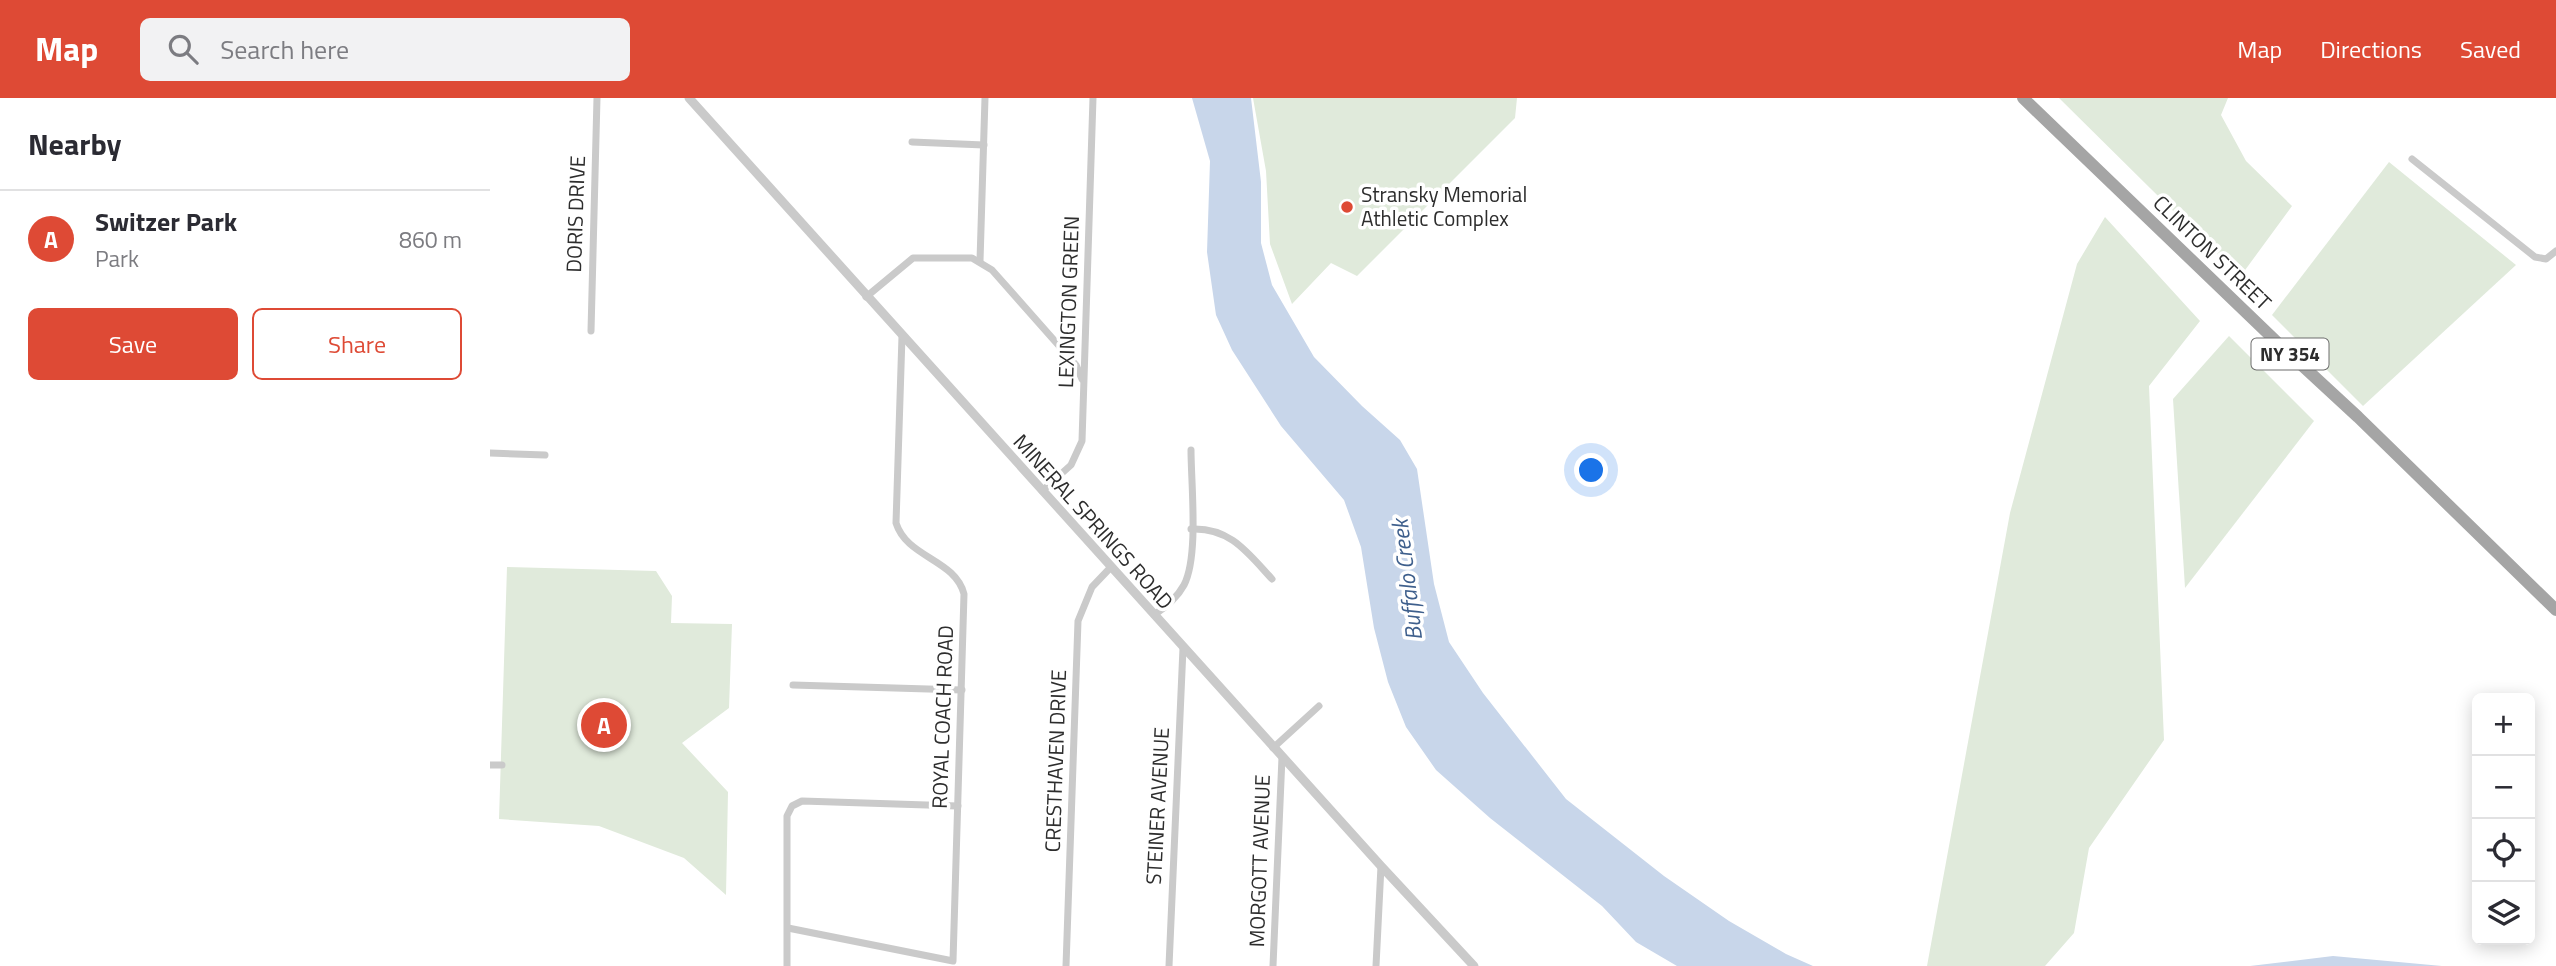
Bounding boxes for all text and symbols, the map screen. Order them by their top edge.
search box [140,18,630,81]
text: Map [35,24,98,74]
icon: search [164,30,202,68]
text: Search here [220,30,349,69]
text: Map [2237,31,2282,67]
text: Directions [2320,31,2422,67]
text: Saved [2460,31,2521,67]
text: Nearby [28,121,121,167]
street label: DORIS DRIVE [557,155,593,273]
place label: Stransky Memorial Athletic Complex [1361,178,1527,234]
street label: CLINTON STREET [2146,187,2279,317]
marker: Stransky Memorial Athletic Complex [1339,199,1355,215]
text: Switzer Park [95,202,237,241]
street label: LEXINGTON GREEN [1049,215,1087,389]
text: A [44,222,58,257]
text: 860 m [399,222,462,257]
text: Park [95,241,139,276]
button: Save [28,308,238,380]
button: Share [252,308,462,380]
road number: NY 354 [2252,338,2329,370]
street label: MINERAL SPRINGS ROAD [1006,427,1181,616]
your location [1574,453,1608,487]
water label: Buffalo Creek [1381,515,1431,643]
street label: ROYAL COACH ROAD [923,625,961,809]
street label: CRESTHAVEN DRIVE [1036,669,1074,853]
map controls [2472,693,2535,945]
button: + [2472,693,2535,756]
pin: A [581,699,627,751]
street label: STEINER AVENUE [1137,726,1177,886]
button: − [2472,756,2535,819]
street label: MORGOTT AVENUE [1240,774,1278,948]
button: locate [2472,819,2535,882]
button: layers [2472,882,2535,945]

